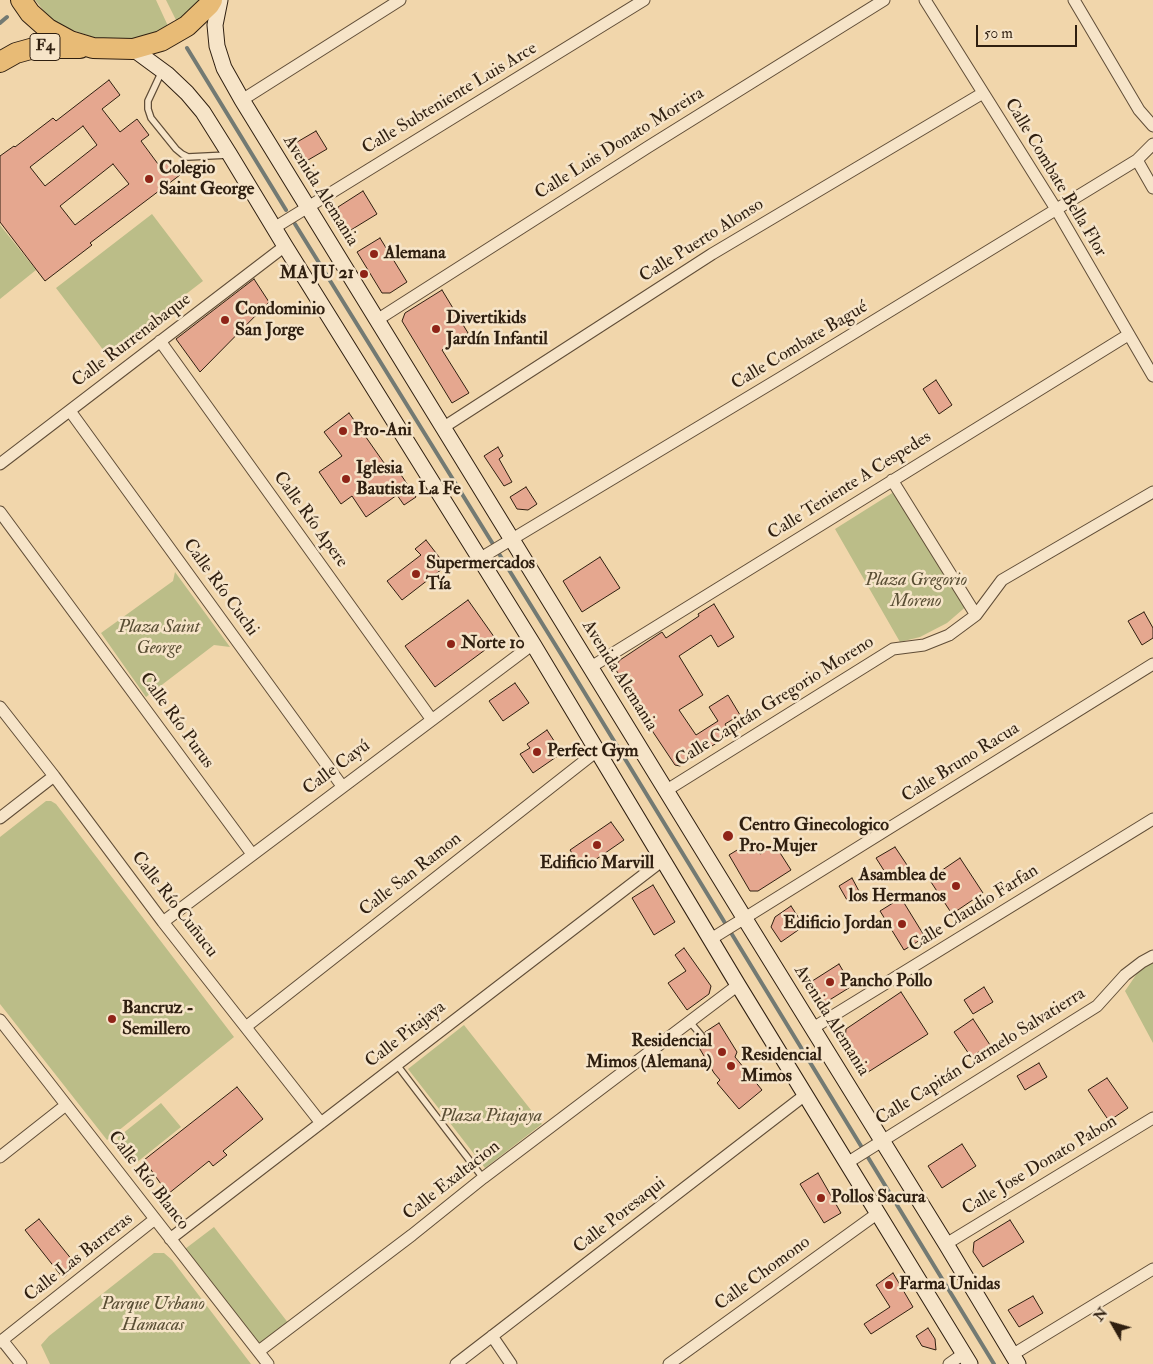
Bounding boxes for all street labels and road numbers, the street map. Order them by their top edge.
road number: F4 [30,34,60,61]
street label: Calle Subteniente Luis Arce [359,38,541,160]
street label: Calle Luis Donato Moreira [532,83,708,205]
street label: Calle Combate Bella Flor [999,95,1111,261]
street label: Avenida Alemania [277,132,363,250]
street label: Calle Puerto Alonso [636,194,768,288]
street label: Calle Rurrenabaque [68,289,196,393]
street label: Calle Combate Bagué [728,297,872,395]
street label: Calle Teniente A Cespedes [764,427,936,545]
street label: Calle Río Apere [268,468,352,572]
street label: Calle Río Cuchi [178,535,262,641]
street label: Avenida Alemania [576,617,662,735]
street label: Calle Capitán Gregorio Moreno [672,632,878,772]
street label: Calle Río Purus [134,669,218,773]
street label: Calle Bruno Racua [898,718,1024,808]
street label: Calle Cayú [299,736,375,800]
street label: Calle San Ramon [356,828,466,922]
street label: Calle Río Cuñucu [126,848,222,962]
street label: Calle Claudio Farfan [905,860,1043,958]
street label: Avenida Alemania [788,962,874,1080]
street label: Calle Capitán Carmelo Salvatierra [872,983,1090,1131]
street label: Calle Pitajaya [362,997,450,1073]
street label: Calle Jose Donato Pabon [959,1111,1121,1221]
street label: Calle Río Blanco [103,1127,193,1235]
street label: Calle Exaltacion [399,1136,505,1226]
street label: Calle Poresaqui [570,1173,670,1259]
street label: Calle Las Barreras [20,1209,138,1307]
street label: Calle Chomono [711,1232,815,1316]

